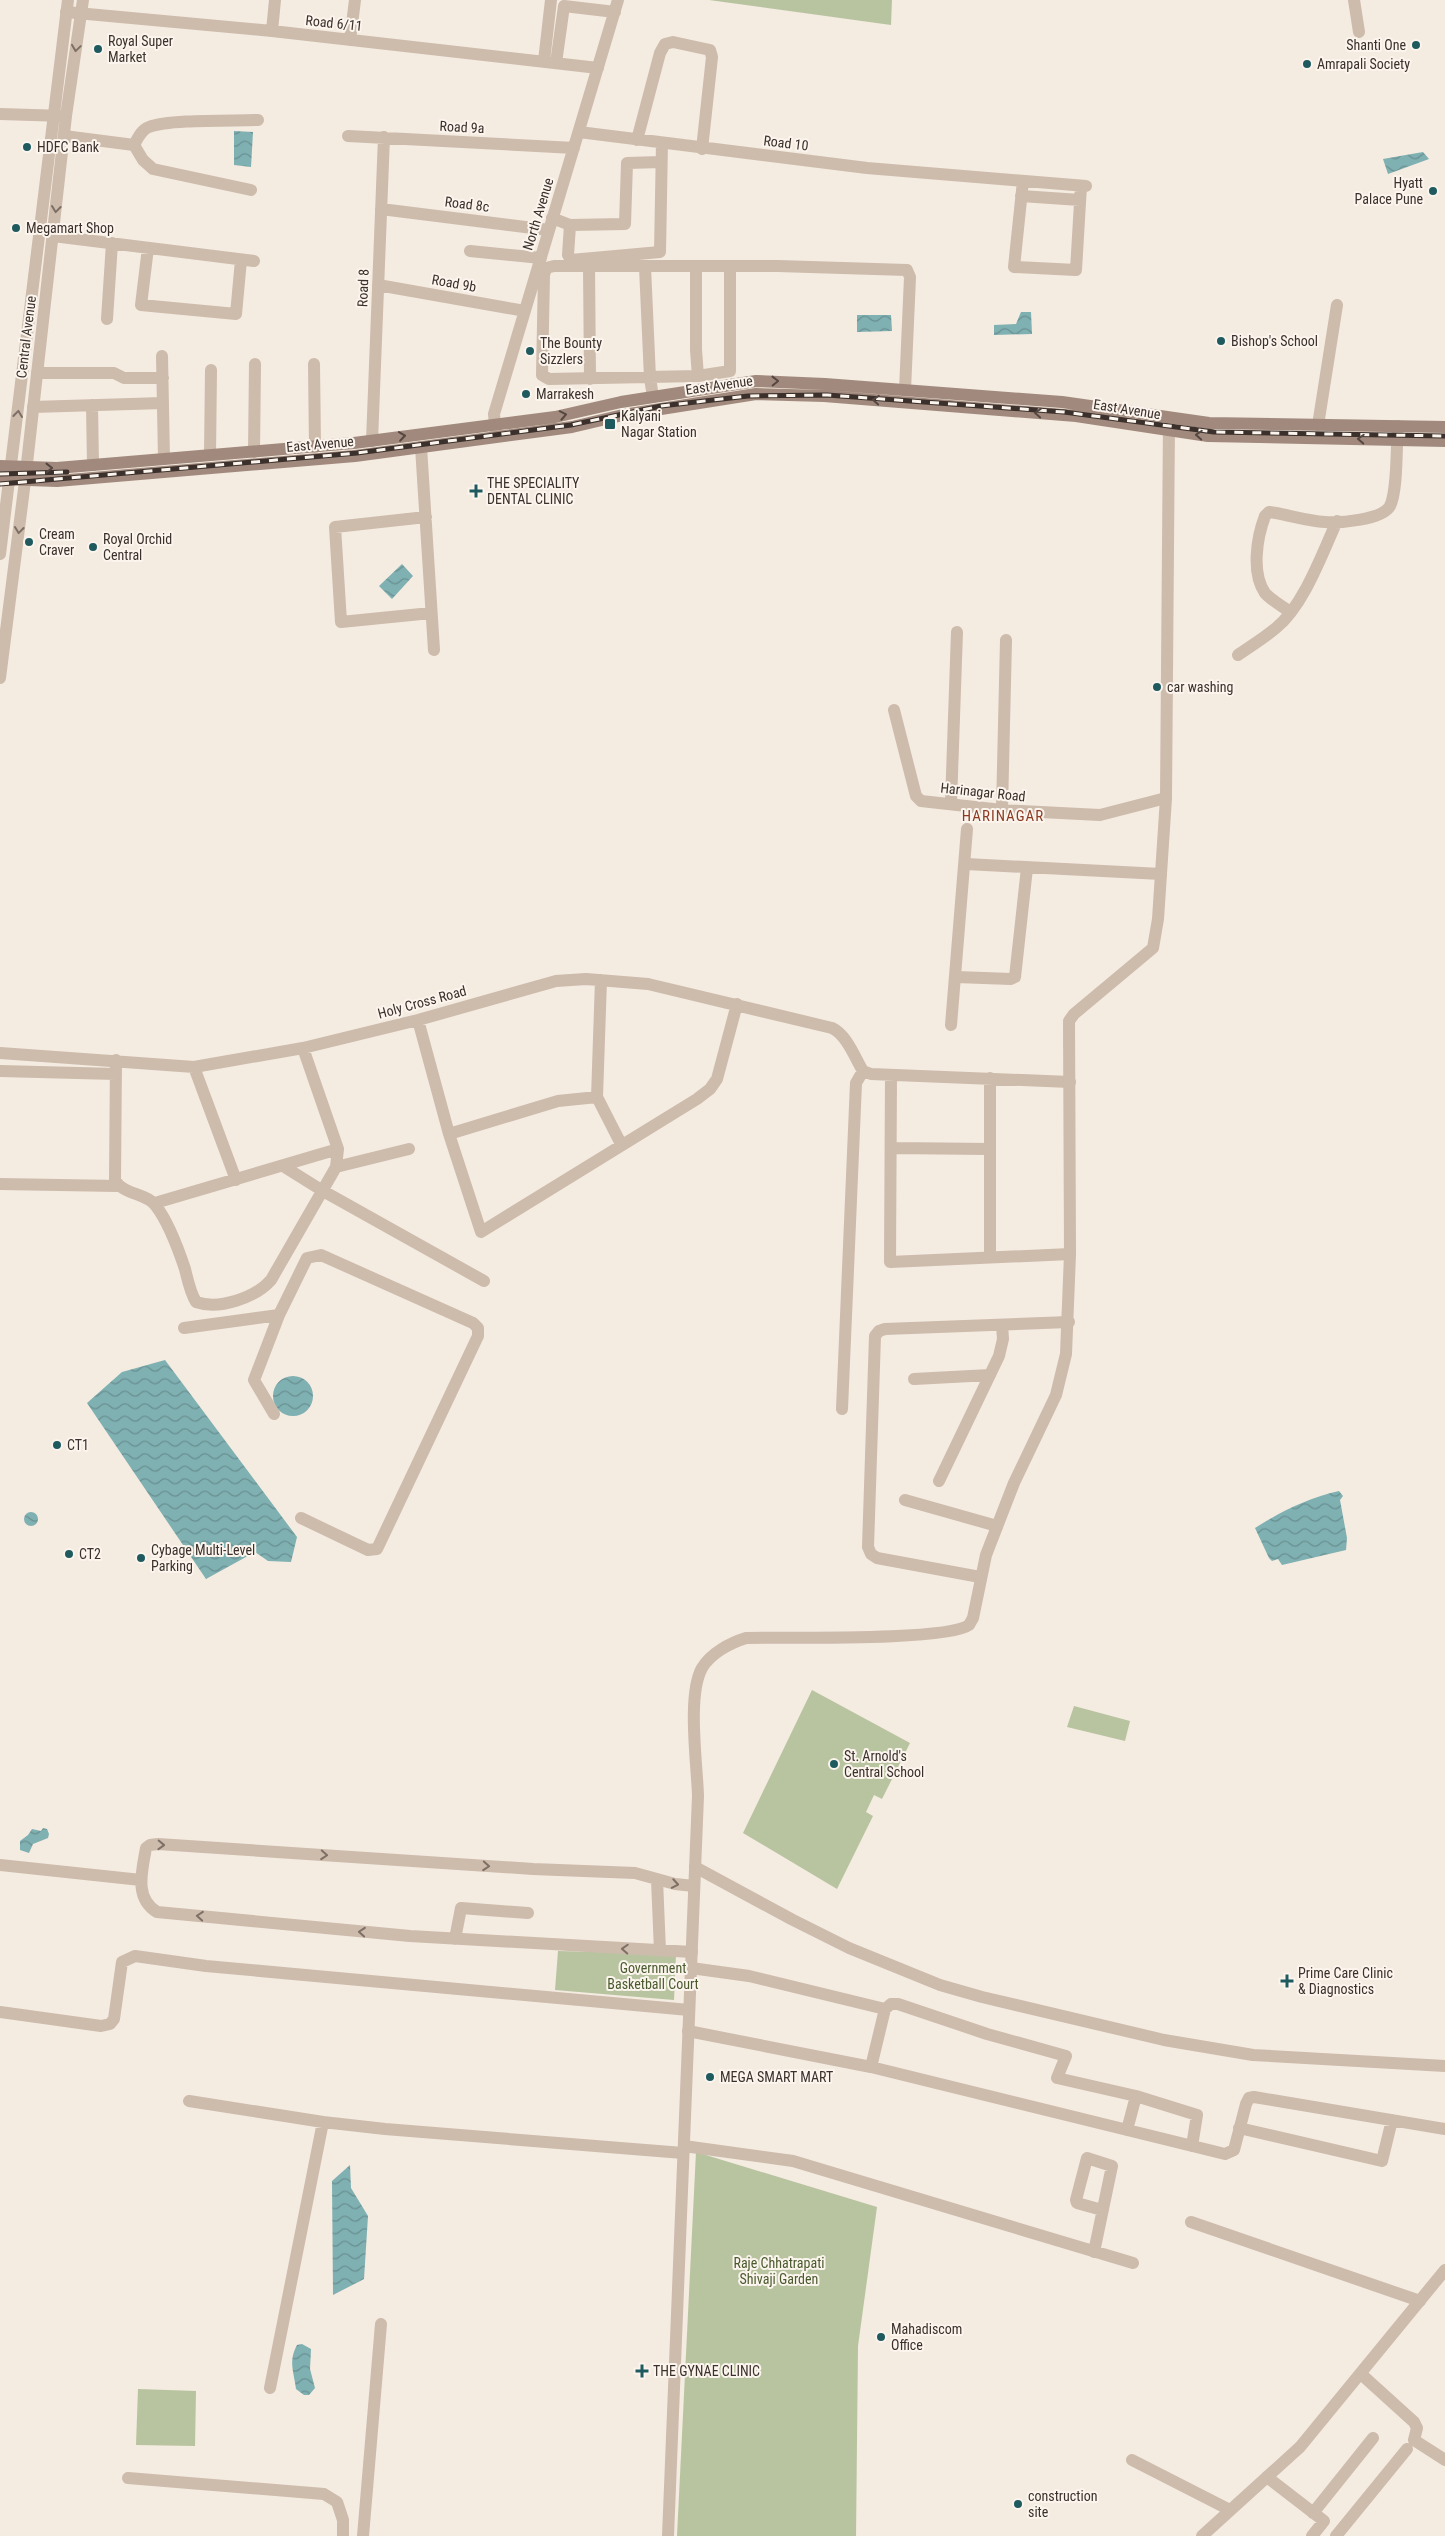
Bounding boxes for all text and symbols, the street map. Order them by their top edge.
street label: Road 6/11 [305,12,363,34]
place label: Royal Super Market [108,33,173,65]
place label: Shanti One [1346,37,1406,53]
marker: Shanti One [1410,39,1422,51]
marker: Royal Super Market [92,43,104,55]
one-way arrow [71,44,81,53]
place label: Amrapali Society [1317,56,1410,72]
marker: Amrapali Society [1301,58,1313,70]
street label: Road 9a [439,118,485,136]
street label: Road 10 [763,132,809,154]
place label: HDFC Bank [37,139,100,155]
marker: HDFC Bank [21,141,33,153]
place label: Hyatt Palace Pune [1355,175,1423,207]
street label: North Avenue [519,176,557,252]
marker: Hyatt Palace Pune [1427,185,1439,197]
street label: Road 8c [444,193,490,215]
one-way arrow [51,206,62,214]
place label: Megamart Shop [26,220,114,236]
marker: Megamart Shop [10,222,22,234]
street label: Road 8 [354,269,372,307]
street label: Road 9b [430,271,478,295]
street label: Central Avenue [13,294,39,379]
place label: Bishop's School [1231,333,1318,349]
place label: The Bounty Sizzlers [540,335,602,367]
marker: Bishop's School [1215,335,1227,347]
marker: The Bounty Sizzlers [524,345,536,357]
street label: East Avenue [684,372,754,398]
one-way arrow [772,376,779,386]
place label: Marrakesh [536,386,594,402]
marker: Marrakesh [520,388,532,400]
one-way arrow [872,395,880,406]
street label: East Avenue [1092,396,1162,422]
place label: Kalyani Nagar Station [621,408,697,440]
one-way arrow [1034,408,1042,419]
one-way arrow [12,409,23,417]
one-way arrow [559,410,568,421]
marker: Kalyani Nagar Station [603,417,617,431]
one-way arrow [1195,430,1203,441]
one-way arrow [398,431,406,442]
street label: East Avenue [286,433,355,455]
one-way arrow [1357,434,1365,444]
one-way arrow [45,463,53,473]
place label: THE SPECIALITY DENTAL CLINIC [487,475,580,507]
marker: THE SPECIALITY DENTAL CLINIC [469,484,483,498]
one-way arrow [14,526,25,534]
place label: Cream Craver [39,526,75,558]
place label: Royal Orchid Central [103,531,172,563]
marker: Cream Craver [23,536,35,548]
marker: Royal Orchid Central [87,541,99,553]
place label: car washing [1167,679,1234,695]
marker: car washing [1151,681,1163,693]
street label: Harinagar Road [940,780,1026,804]
district label: HARINAGAR [962,807,1044,825]
street label: Holy Cross Road [376,982,468,1022]
place label: CT1 [67,1437,89,1453]
marker: CT1 [51,1439,63,1451]
place label: Cybage Multi-Level Parking [151,1542,255,1574]
place label: CT2 [79,1546,101,1562]
marker: CT2 [63,1548,75,1560]
marker: Cybage Multi-Level Parking [135,1552,147,1564]
place label: St. Arnold's Central School [844,1748,924,1780]
marker: St. Arnold's Central School [828,1758,840,1770]
one-way arrow [158,1840,166,1850]
one-way arrow [320,1850,328,1861]
one-way arrow [482,1860,490,1871]
one-way arrow [671,1878,680,1888]
one-way arrow [196,1911,204,1922]
one-way arrow [358,1927,366,1938]
one-way arrow [621,1944,629,1955]
park label: Government Basketball Court [607,1960,699,1992]
place label: Prime Care Clinic & Diagnostics [1298,1965,1393,1997]
marker: Prime Care Clinic & Diagnostics [1280,1974,1294,1988]
place label: MEGA SMART MART [720,2069,833,2085]
marker: MEGA SMART MART [704,2071,716,2083]
park label: Raje Chhatrapati Shivaji Garden [733,2255,825,2287]
place label: Mahadiscom Office [891,2321,962,2353]
marker: Mahadiscom Office [875,2331,887,2343]
place label: THE GYNAE CLINIC [653,2363,760,2379]
marker: THE GYNAE CLINIC [635,2364,649,2378]
place label: construction site [1028,2488,1097,2520]
marker: construction site [1012,2498,1024,2510]

